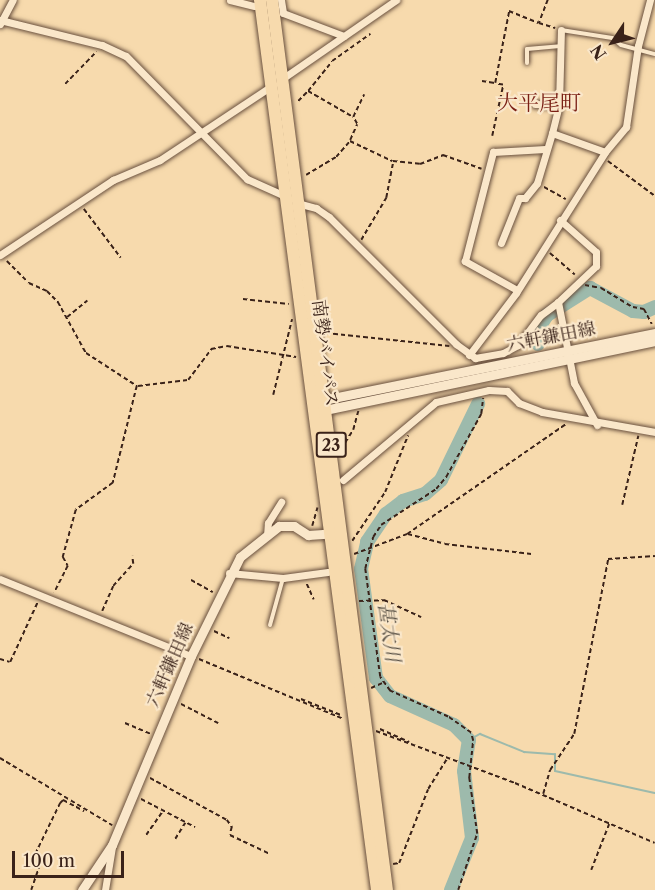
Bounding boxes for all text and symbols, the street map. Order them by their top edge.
north arrow [583,12,643,72]
text: N [586,41,610,64]
district label: 大平尾町 [497,90,581,116]
street label: 南勢バイパス [308,298,342,408]
street label: 六軒鎌田線 [505,318,597,356]
road number: 23 [314,432,348,458]
water label: 甚太川 [373,601,405,663]
street label: 六軒鎌田線 [142,619,198,711]
scale bar [15,839,128,877]
text: 100 m [23,850,75,872]

